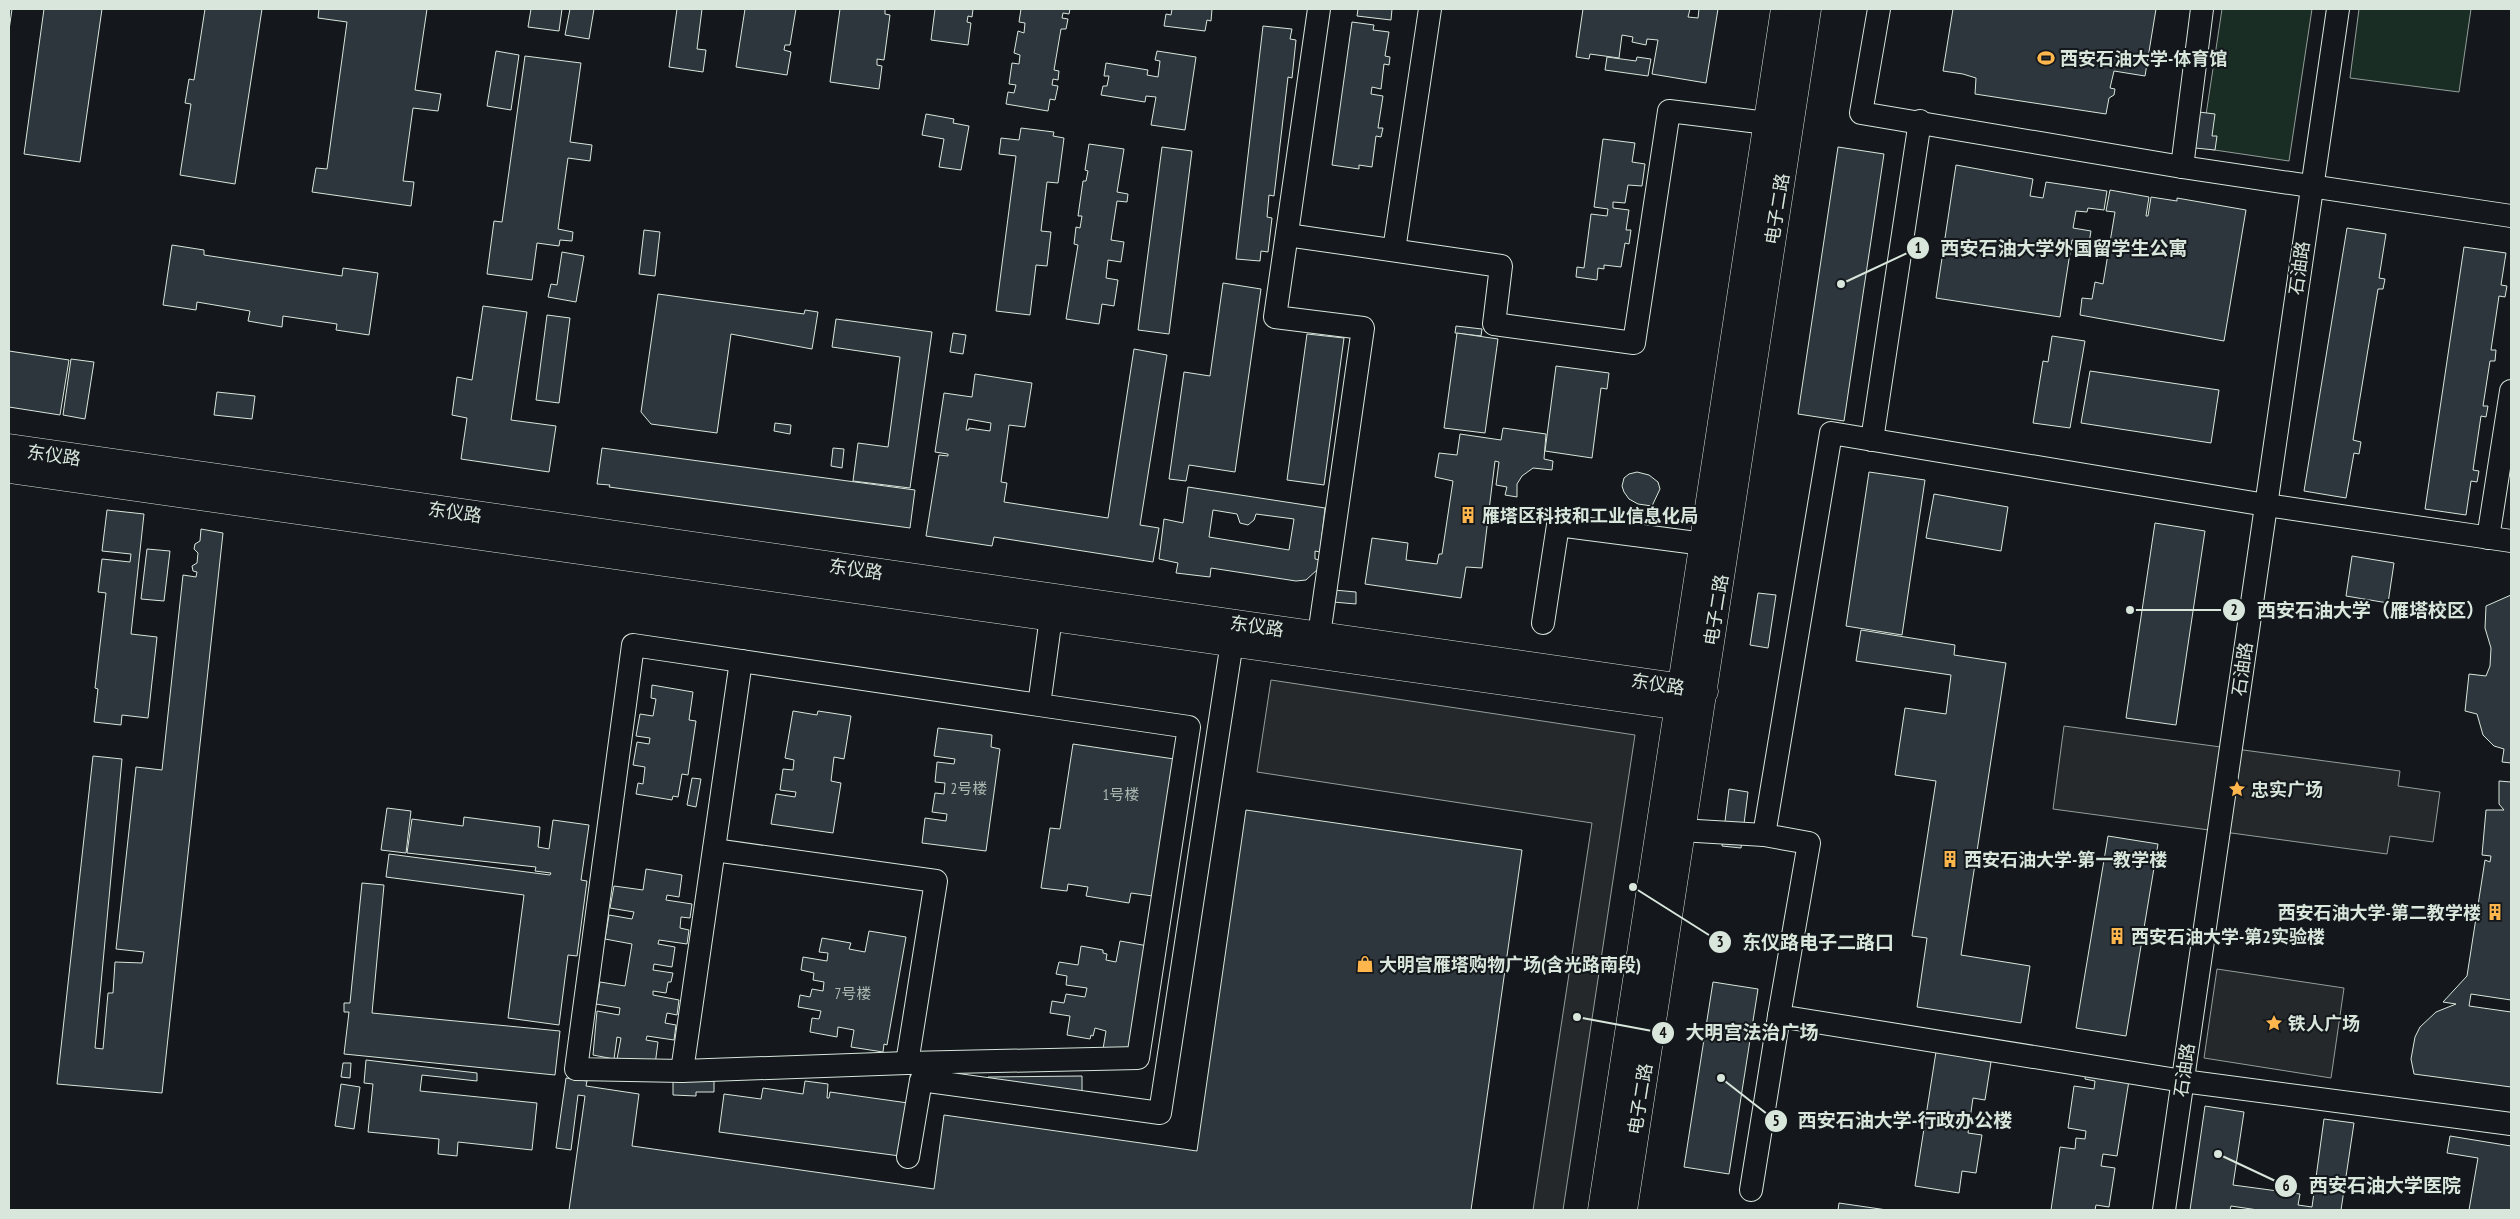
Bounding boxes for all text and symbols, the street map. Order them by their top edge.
place label: 西安石油大学-体育馆 [2060,47,2227,70]
sports icon: 西安石油大学-体育馆 [2036,48,2056,68]
street label: 电子二路 [1760,172,1794,246]
callout: 西安石油大学外国留学生公寓 [1905,231,2197,265]
text: 西安石油大学外国留学生公寓 [1940,236,2188,260]
text: 1 [1914,238,1922,257]
street label: 石油路 [2284,240,2314,296]
street label: 东仪路 [26,440,82,470]
street label: 东仪路 [427,497,483,527]
place label: 雁塔区科技和工业信息化局 [1482,504,1698,527]
building icon: 雁塔区科技和工业信息化局 [1458,505,1478,525]
street label: 东仪路 [828,554,884,584]
street label: 电子二路 [1699,573,1733,647]
callout: 西安石油大学（雁塔校区） [2222,593,2495,627]
text: 西安石油大学（雁塔校区） [2257,598,2485,622]
text: 2 [2230,600,2238,619]
street label: 东仪路 [1229,611,1285,641]
street label: 石油路 [2227,641,2257,697]
street label: 东仪路 [1630,668,1686,700]
place label: 忠实广场 [2251,778,2323,801]
house number: 2号楼 [951,779,987,798]
place icon: 忠实广场 [2227,779,2247,799]
house number: 1号楼 [1103,785,1139,804]
place label: 西安石油大学-第一教学楼 [1964,848,2167,871]
building icon: 西安石油大学-第一教学楼 [1940,849,1960,869]
place label: 西安石油大学-第二教学楼 [2278,901,2481,924]
building icon: 西安石油大学-第二教学楼 [2485,902,2505,922]
callout: 东仪路电子二路口 [1707,925,1904,959]
place label: 西安石油大学-第2实验楼 [2131,925,2325,948]
building icon: 西安石油大学-第2实验楼 [2107,926,2127,946]
text: 东仪路电子二路口 [1742,930,1894,954]
text: 3 [1716,932,1724,951]
place label: 大明宫雁塔购物广场(含光路南段) [1379,953,1641,976]
shop icon: 大明宫雁塔购物广场(含光路南段) [1355,954,1375,974]
house number: 7号楼 [835,984,871,1003]
place label: 铁人广场 [2288,1012,2360,1035]
place icon: 铁人广场 [2264,1013,2284,1033]
callout: 大明宫法治广场 [1651,1016,1829,1050]
text: 大明宫法治广场 [1685,1020,1819,1044]
text: 4 [1659,1023,1667,1042]
street label: 石油路 [2169,1042,2199,1098]
street label: 电子二路 [1623,1062,1657,1136]
callout: 西安石油大学-行政办公楼 [1763,1104,2023,1138]
text: 西安石油大学-行政办公楼 [1798,1108,2012,1132]
text: 5 [1772,1111,1780,1130]
callout: 西安石油大学医院 [2274,1169,2471,1203]
text: 西安石油大学医院 [2309,1173,2461,1197]
text: 6 [2282,1176,2290,1195]

